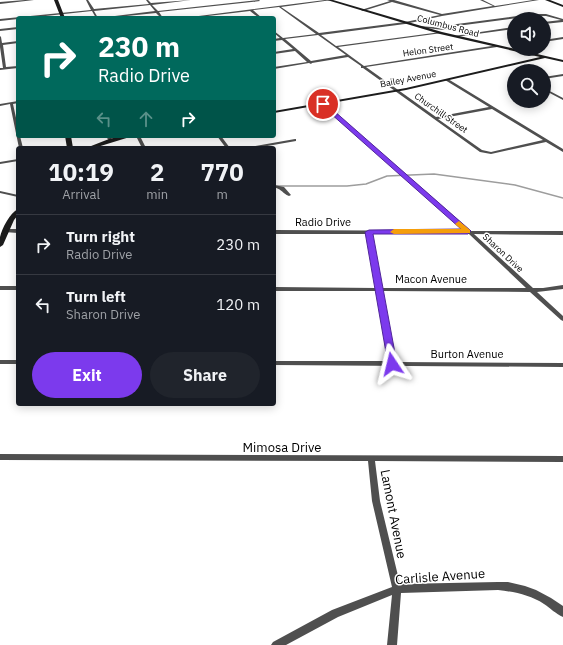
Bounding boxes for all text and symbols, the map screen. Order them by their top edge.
street label: Columbus Road [416,12,480,39]
map controls [507,12,551,108]
button: sound [507,12,551,56]
text: 230 m [98,28,180,65]
icon: right [32,32,84,84]
street label: Helon Street [402,41,454,58]
text: Radio Drive [98,64,190,87]
button: search [507,64,551,108]
street label: Bailey Avenue [379,68,437,89]
pin [306,87,340,121]
street label: Churchill Street [412,90,470,135]
icon: arrive [312,93,334,115]
icon: left [93,108,115,130]
icon: ahead [135,108,157,130]
icon: right [177,108,199,130]
text: 10:19 [48,156,114,188]
text: 2 [150,156,164,188]
text: 770 [200,156,244,188]
text: Arrival [62,186,100,203]
text: min [146,186,168,203]
text: m [216,186,228,203]
street label: Radio Drive [295,215,351,229]
text: Turn right [66,227,135,246]
street label: Sharon Drive [481,231,526,274]
icon: right [32,234,54,256]
text: 230 m [216,235,260,254]
text: Radio Drive [66,246,132,263]
street label: Macon Avenue [395,272,467,286]
text: Turn left [66,287,126,306]
icon: left [32,294,54,316]
text: 120 m [216,295,260,314]
text: Sharon Drive [66,306,141,323]
position arrow [371,343,413,385]
street label: Burton Avenue [430,347,504,361]
button: Exit [32,352,142,398]
button: Share [150,352,260,398]
street label: Mimosa Drive [243,439,321,456]
street label: Lamont Avenue [377,468,410,560]
street label: Carlisle Avenue [395,565,486,588]

